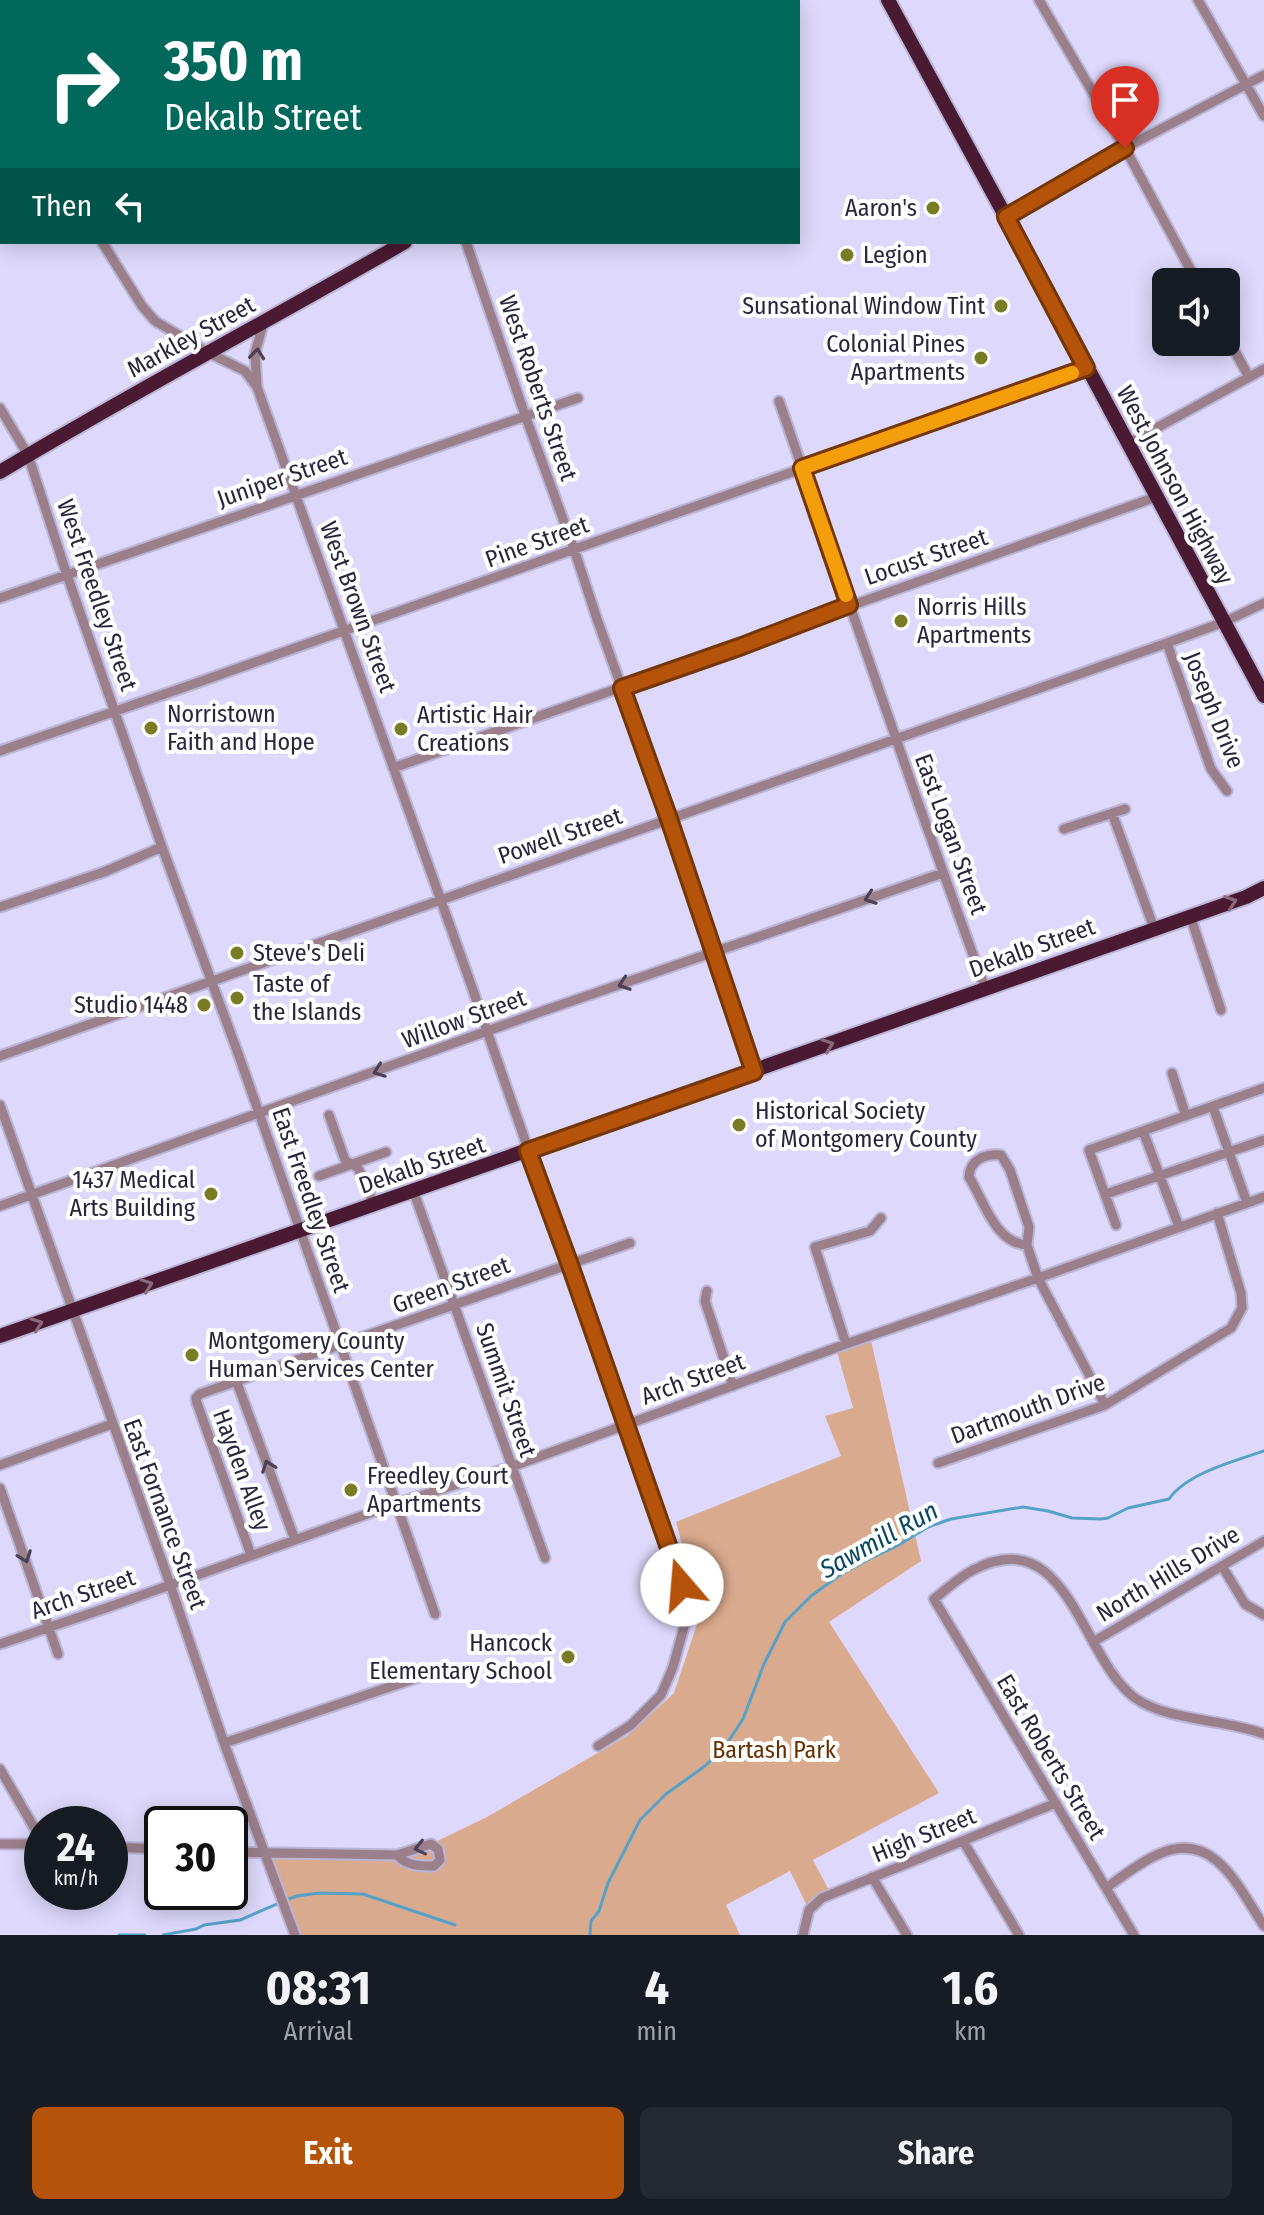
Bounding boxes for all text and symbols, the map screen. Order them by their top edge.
text: 350 m [164,28,303,95]
icon: right [32,32,136,136]
pin [1091,66,1159,148]
icon: arrive [1103,78,1147,122]
text: Dekalb Street [164,96,362,140]
icon: left [108,184,152,228]
text: Then [32,188,92,224]
place label: Aaron's [845,194,917,222]
marker: Aaron's [924,199,942,217]
place label: Legion [863,241,928,269]
marker: Legion [838,246,856,264]
map controls [1152,268,1240,356]
button: sound [1152,268,1240,356]
street label: Markley Street [122,290,260,384]
street label: West Roberts Street [493,292,583,485]
place label: Sunsational Window Tint [742,292,985,320]
marker: Sunsational Window Tint [992,297,1010,315]
place label: Colonial Pines Apartments [826,330,965,386]
one-way arrow [248,347,265,360]
marker: Colonial Pines Apartments [972,349,990,367]
street label: West Johnson Highway [1111,381,1239,589]
street label: Juniper Street [213,443,351,513]
street label: West Freedley Street [51,496,143,695]
street label: Pine Street [482,510,593,574]
street label: West Brown Street [314,518,402,696]
street label: Locust Street [861,523,991,591]
place label: Norris Hills Apartments [917,593,1031,649]
marker: Norris Hills Apartments [892,612,910,630]
street label: Joseph Drive [1178,648,1250,772]
place label: Norristown Faith and Hope [167,700,315,756]
place label: Artistic Hair Creations [417,701,533,757]
marker: Norristown Faith and Hope [142,719,160,737]
marker: Artistic Hair Creations [392,720,410,738]
street label: East Logan Street [909,750,993,918]
street label: Powell Street [494,802,626,870]
one-way arrow [864,889,878,905]
one-way arrow [1223,895,1237,911]
street label: Dekalb Street [965,912,1099,984]
place label: Steve's Deli [253,939,365,967]
marker: Steve's Deli [228,944,246,962]
place label: Taste of the Islands [253,970,361,1026]
one-way arrow [618,974,632,990]
street label: Willow Street [398,984,530,1054]
marker: Taste of the Islands [228,989,246,1007]
place label: Studio 1448 [74,991,188,1019]
marker: Studio 1448 [195,996,213,1014]
one-way arrow [820,1038,834,1055]
one-way arrow [373,1061,387,1078]
place label: Historical Society of Montgomery County [755,1097,977,1153]
street label: East Freedley Street [266,1104,356,1296]
marker: Historical Society of Montgomery County [730,1116,748,1134]
street label: Dekalb Street [355,1130,489,1200]
place label: 1437 Medical Arts Building [69,1166,196,1222]
marker: 1437 Medical Arts Building [202,1185,220,1203]
street label: Green Street [389,1251,513,1319]
one-way arrow [139,1278,153,1295]
one-way arrow [29,1317,43,1333]
street label: Summit Street [470,1319,542,1461]
place label: Montgomery County Human Services Center [208,1327,435,1383]
marker: Montgomery County Human Services Center [183,1346,201,1364]
street label: Arch Street [638,1347,749,1411]
street label: Dartmouth Drive [947,1368,1109,1450]
street label: Hayden Alley [207,1405,277,1535]
street label: East Fornance Street [118,1415,212,1613]
one-way arrow [261,1460,278,1474]
place label: Freedley Court Apartments [367,1462,509,1518]
marker: Freedley Court Apartments [342,1481,360,1499]
water label: Sawmill Run [814,1495,943,1586]
street label: North Hills Drive [1091,1520,1245,1628]
position arrow [640,1543,724,1627]
one-way arrow [15,1549,31,1563]
street label: Arch Street [27,1563,139,1625]
place label: Hancock Elementary School [369,1629,553,1685]
marker: Hancock Elementary School [559,1648,577,1666]
street label: East Roberts Street [991,1669,1111,1845]
park label: Bartash Park [712,1736,837,1764]
street label: High Street [868,1802,980,1868]
speed limit sign: 30 [144,1806,248,1910]
text: 24 [57,1824,95,1872]
one-way arrow [414,1839,428,1856]
text: km/h [54,1866,98,1890]
text: 08:31 [266,1959,371,2017]
text: 4 [644,1959,669,2017]
text: 1.6 [942,1959,998,2017]
text: Arrival [284,2016,353,2047]
text: min [637,2016,677,2047]
text: km [954,2016,986,2047]
button: Exit [32,2107,624,2199]
button: Share [640,2107,1232,2199]

